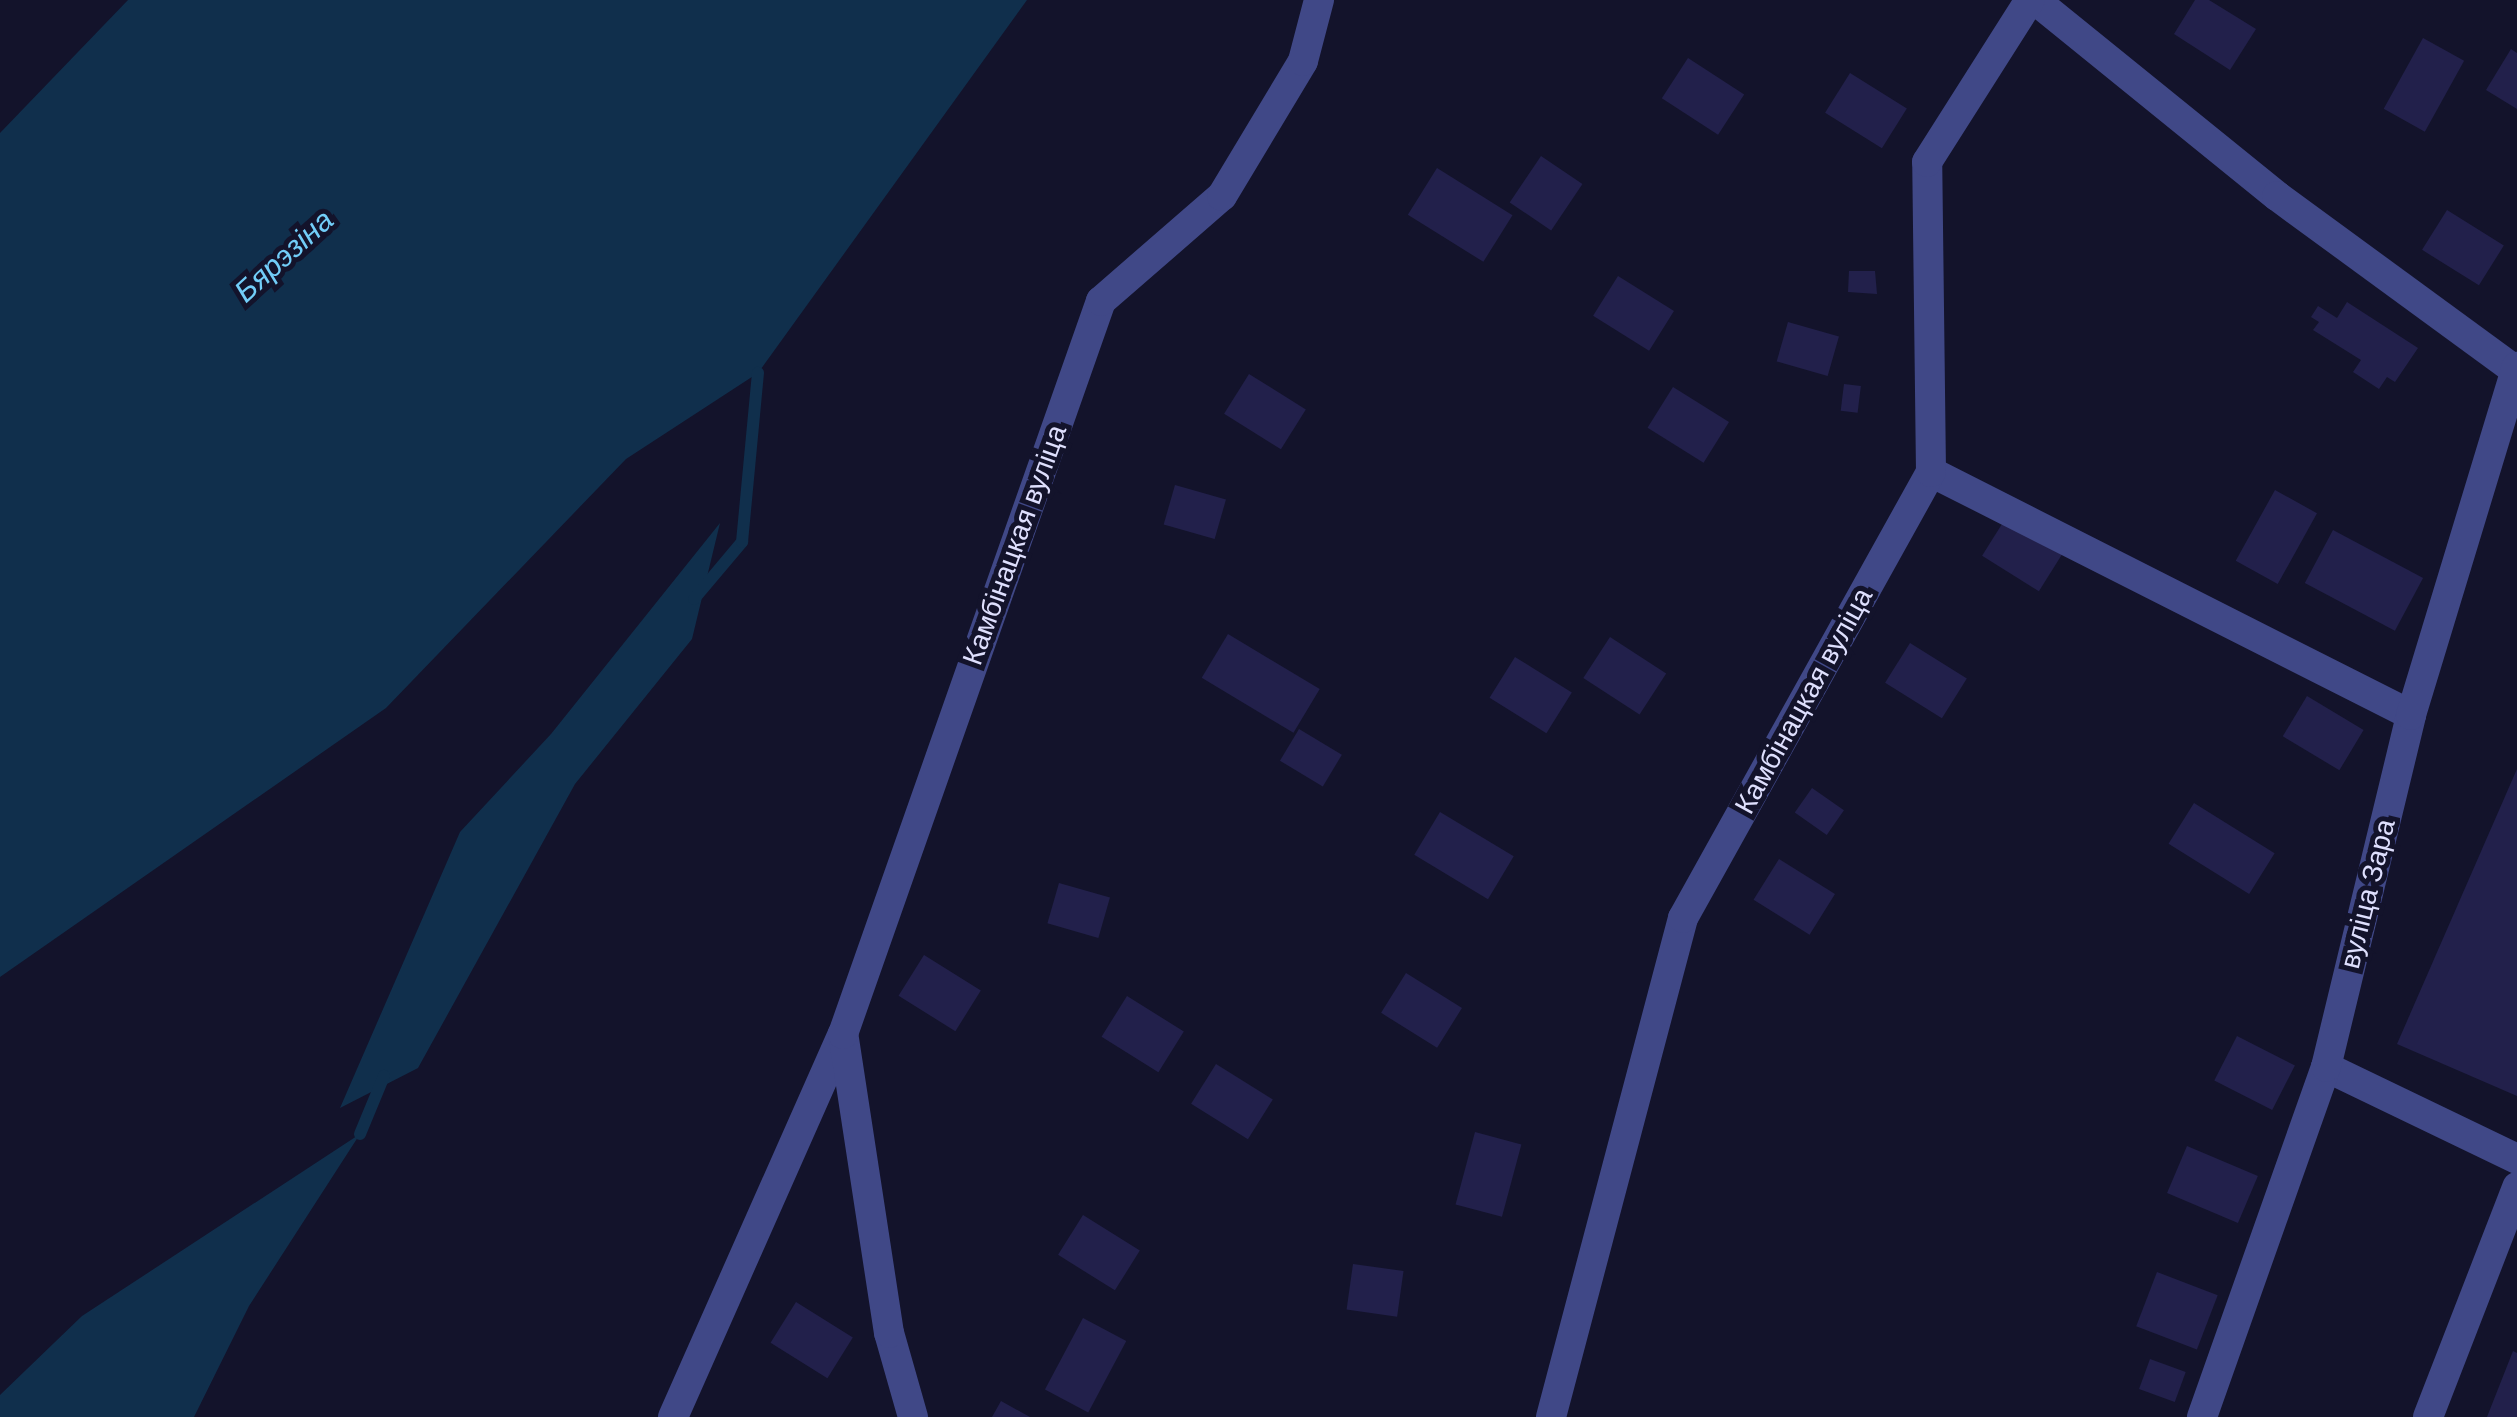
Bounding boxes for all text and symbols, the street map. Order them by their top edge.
water label: Бярэзіна [227,202,341,310]
street label: Камбінацкая вуліца [956,420,1074,670]
street label: Камбінацкая вуліца [1728,582,1880,820]
street label: вуліца Зара [2333,816,2403,972]

